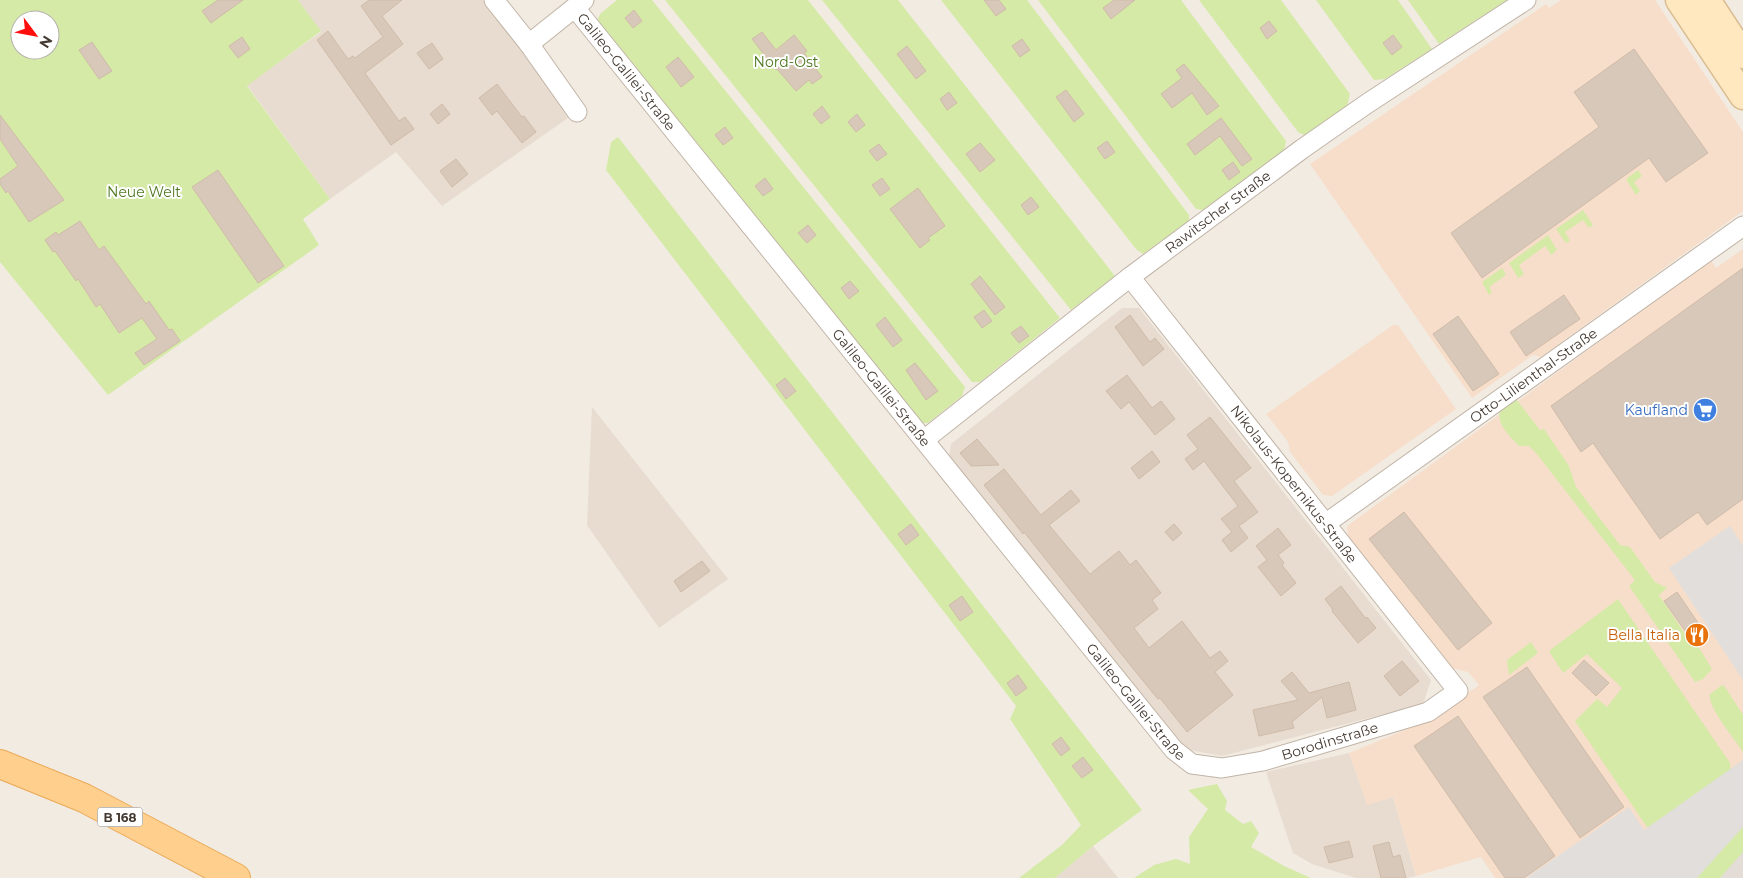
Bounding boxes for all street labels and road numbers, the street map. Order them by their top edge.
street label: Galileo-Galilei-Straße [573,9,680,134]
street label: Rawitscher Straße [1161,167,1274,257]
street label: Otto-Lilienthal-Straße [1466,324,1601,427]
street label: Galileo-Galilei-Straße [829,325,935,450]
street label: Nikolaus-Kopernikus-Straße [1227,401,1361,567]
street label: Galileo-Galilei-Straße [1082,639,1189,764]
street label: Borodinstraße [1279,718,1380,764]
road number: B 168 [98,808,142,826]

